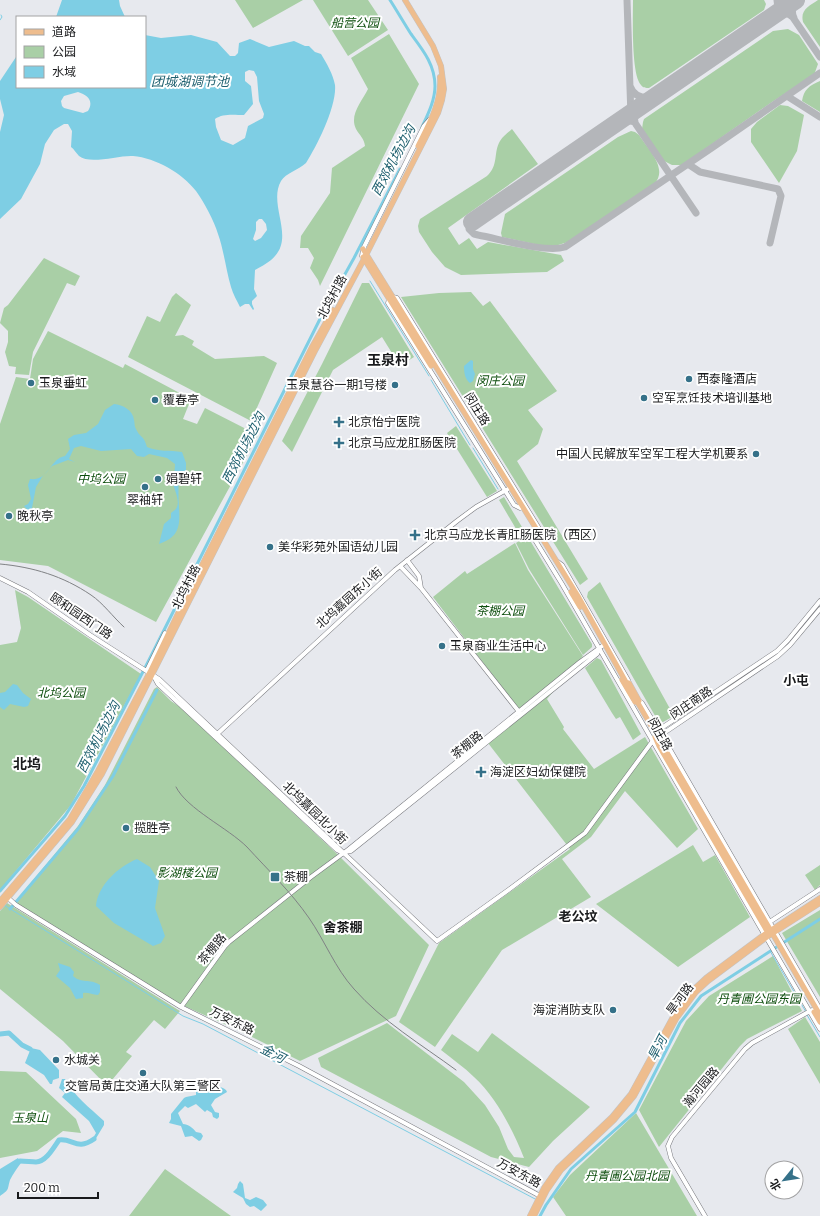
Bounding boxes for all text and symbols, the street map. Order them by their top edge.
legend [16,16,146,88]
park label: 船营公园 [331,16,381,30]
text: 道路 [52,25,76,39]
text: 公园 [52,45,76,59]
text: 水域 [52,65,76,79]
water label: 团城湖调节池 [151,74,231,89]
water label: 西郊机场边沟 [369,121,419,198]
street label: 北坞村路 [315,273,349,321]
district label: 玉泉村 [367,352,409,369]
place label: 西泰隆酒店 [697,372,757,386]
park label: 闵庄公园 [476,374,526,388]
marker: 西泰隆酒店 [684,374,694,384]
place label: 玉泉垂虹 [39,376,87,390]
marker: 玉泉垂虹 [26,378,36,388]
place label: 玉泉慧谷一期1号楼 [286,378,387,392]
marker: 玉泉慧谷一期1号楼 [390,380,400,390]
street label: 闵庄路 [462,390,492,428]
place label: 空军烹饪技术培训基地 [652,391,772,405]
place label: 覆春亭 [163,393,199,407]
marker: 空军烹饪技术培训基地 [639,393,649,403]
marker: 覆春亭 [150,395,160,405]
water label: 西郊机场边沟 [219,408,269,486]
place label: 北京怡宁医院 [348,415,420,429]
marker: 北京怡宁医院 [333,416,345,428]
place label: 北京马应龙肛肠医院 [348,436,456,450]
marker: 北京马应龙肛肠医院 [333,437,345,449]
place label: 中国人民解放军空军工程大学机要系 [556,447,748,461]
marker: 中国人民解放军空军工程大学机要系 [751,449,761,459]
park label: 中坞公园 [77,472,127,486]
place label: 娟碧轩 [166,472,202,486]
marker: 娟碧轩 [153,474,163,484]
marker: 翠袖轩 [140,482,150,492]
place label: 翠袖轩 [127,493,163,507]
place label: 晚秋亭 [17,509,53,523]
marker: 晚秋亭 [4,511,14,521]
place label: 北京马应龙长青肛肠医院（西区） [424,528,604,542]
marker: 北京马应龙长青肛肠医院（西区） [409,529,421,541]
place label: 美华彩苑外国语幼儿园 [278,540,398,554]
marker: 美华彩苑外国语幼儿园 [265,542,275,552]
street label: 北坞村路 [169,562,203,612]
street label: 北坞嘉园东小街 [313,565,385,631]
street label: 颐和园西门路 [47,590,115,642]
park label: 茶棚公园 [476,604,526,618]
place label: 玉泉商业生活中心 [450,639,546,653]
marker: 玉泉商业生活中心 [437,641,447,651]
district label: 小屯 [783,673,809,688]
street label: 闵庄南路 [667,684,715,722]
park label: 北坞公园 [37,686,87,700]
water label: 西郊机场边沟 [74,697,124,775]
street label: 闵庄路 [645,715,675,753]
street label: 茶棚路 [449,728,485,762]
district label: 北坞 [13,756,41,773]
place label: 海淀区妇幼保健院 [490,765,586,779]
marker: 海淀区妇幼保健院 [475,766,487,778]
street label: 北坞嘉园北小街 [280,779,350,847]
place label: 揽胜亭 [134,821,170,835]
marker: 揽胜亭 [121,823,131,833]
park label: 影湖楼公园 [157,866,219,880]
place label: 茶棚 [284,870,308,884]
marker: 茶棚 [269,871,281,883]
district label: 老公坟 [558,909,598,924]
district label: 舍茶棚 [323,920,363,935]
street label: 茶棚路 [195,931,229,967]
street label: 旱河路 [664,980,696,1018]
park label: 丹青圃公园东园 [717,992,803,1006]
place label: 海淀消防支队 [533,1003,605,1017]
street label: 万安东路 [207,1004,257,1038]
marker: 海淀消防支队 [608,1005,618,1015]
water label: 旱河 [645,1031,671,1063]
water label: 金河 [258,1041,290,1067]
place label: 水城关 [64,1053,100,1067]
marker: 水城关 [51,1055,61,1065]
street label: 瀚河园路 [680,1064,722,1110]
marker: 交管局黄庄交通大队第三警区 [138,1068,148,1078]
place label: 交管局黄庄交通大队第三警区 [65,1079,221,1093]
park label: 玉泉山 [12,1111,49,1125]
street label: 万安东路 [495,1156,543,1190]
north arrow [764,1160,804,1200]
park label: 丹青圃公园北园 [585,1169,671,1183]
scale bar [18,1174,98,1200]
text: 北 [767,1177,784,1193]
text: 200 m [24,1181,60,1195]

